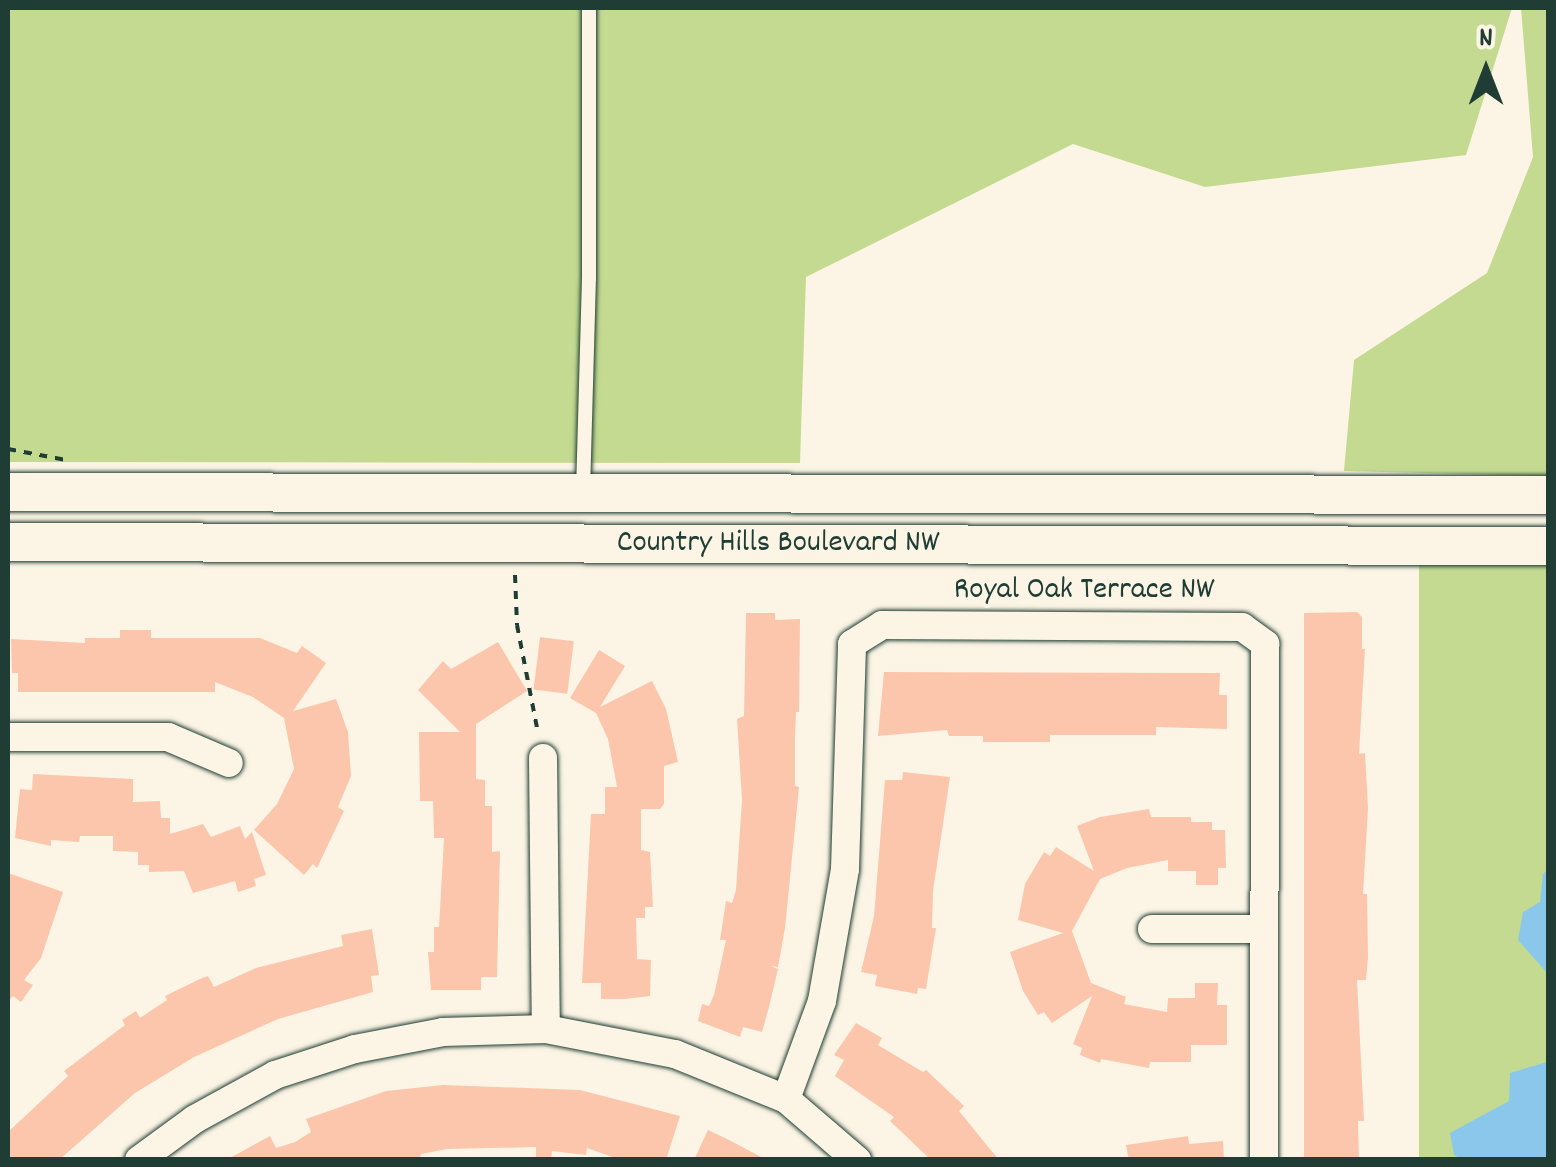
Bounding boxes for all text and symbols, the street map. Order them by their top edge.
north arrow [1436,20,1536,120]
text: N [1479,20,1493,60]
street label: Country Hills Boulevard NW [617,525,939,563]
street label: Royal Oak Terrace NW [954,572,1214,610]

